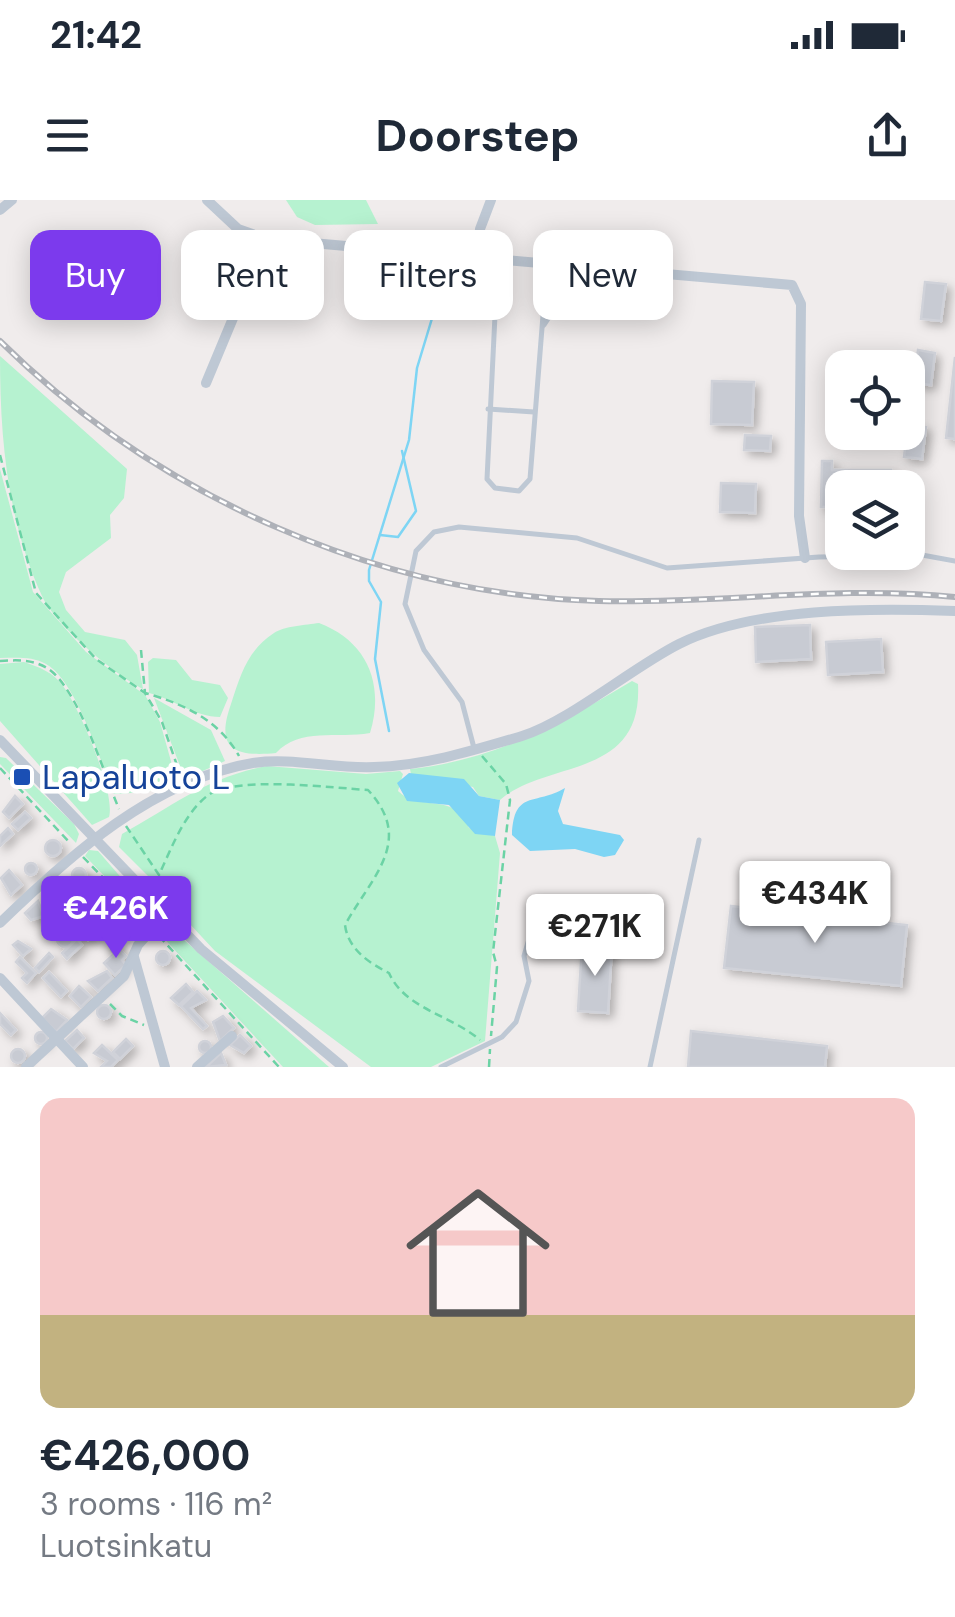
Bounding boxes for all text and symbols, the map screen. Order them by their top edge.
text: 21:42 [50,10,142,60]
text: Doorstep [376,106,579,165]
icon: menu [40,108,95,163]
icon: share [860,108,915,163]
chip: Buy [30,230,161,320]
chip: Rent [181,230,324,320]
chip: Filters [344,230,513,320]
chip: New [533,230,673,320]
map controls [825,350,925,570]
button: locate [825,350,925,450]
button: layers [825,470,925,570]
place label: Lapaluoto L [42,754,230,800]
marker: Lapaluoto L [11,766,33,788]
pin: €434K [745,861,885,946]
text: €434K [761,872,869,914]
pin: €426K [46,876,186,961]
text: €426K [63,887,169,929]
pin: €271K [525,894,665,979]
text: €271K [548,905,642,947]
icon: home [388,1163,568,1343]
text: €426,000 [40,1428,250,1483]
text: 3 rooms · 116 m² [40,1483,272,1525]
text: Luotsinkatu [40,1525,212,1567]

